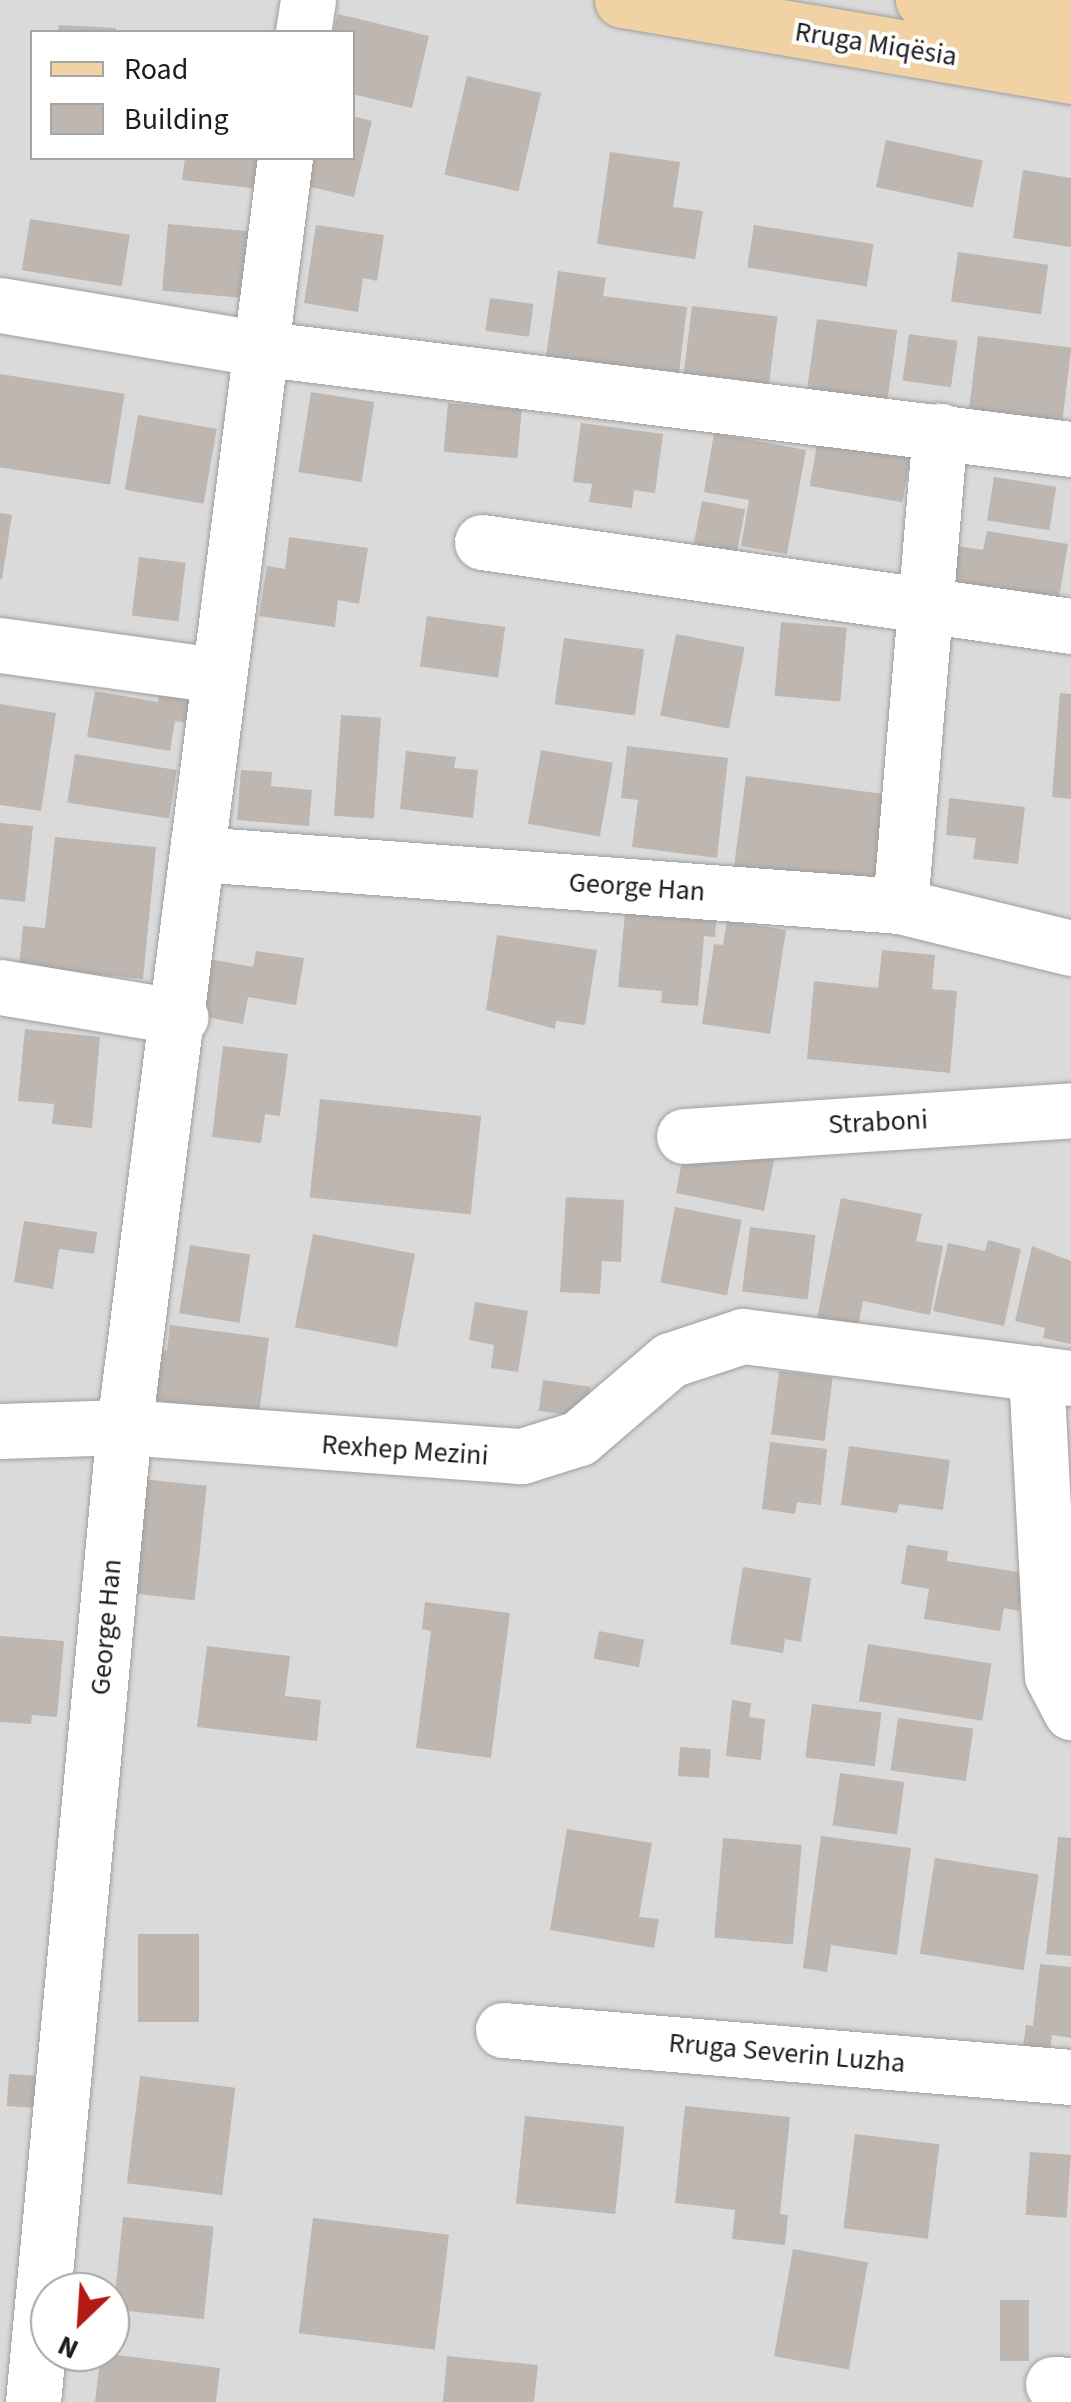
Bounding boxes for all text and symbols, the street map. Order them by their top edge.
street label: Rruga Miqësia [793,15,959,73]
legend [30,30,355,160]
text: Road [124,48,188,91]
text: Building [124,98,229,141]
street label: George Han [568,865,706,909]
street label: Straboni [827,1103,929,1141]
street label: Rexhep Mezini [320,1427,490,1473]
street label: George Han [83,1557,129,1697]
street label: Rruga Severin Luzha [667,2026,907,2080]
north arrow [30,2272,130,2372]
text: N [51,2325,85,2369]

